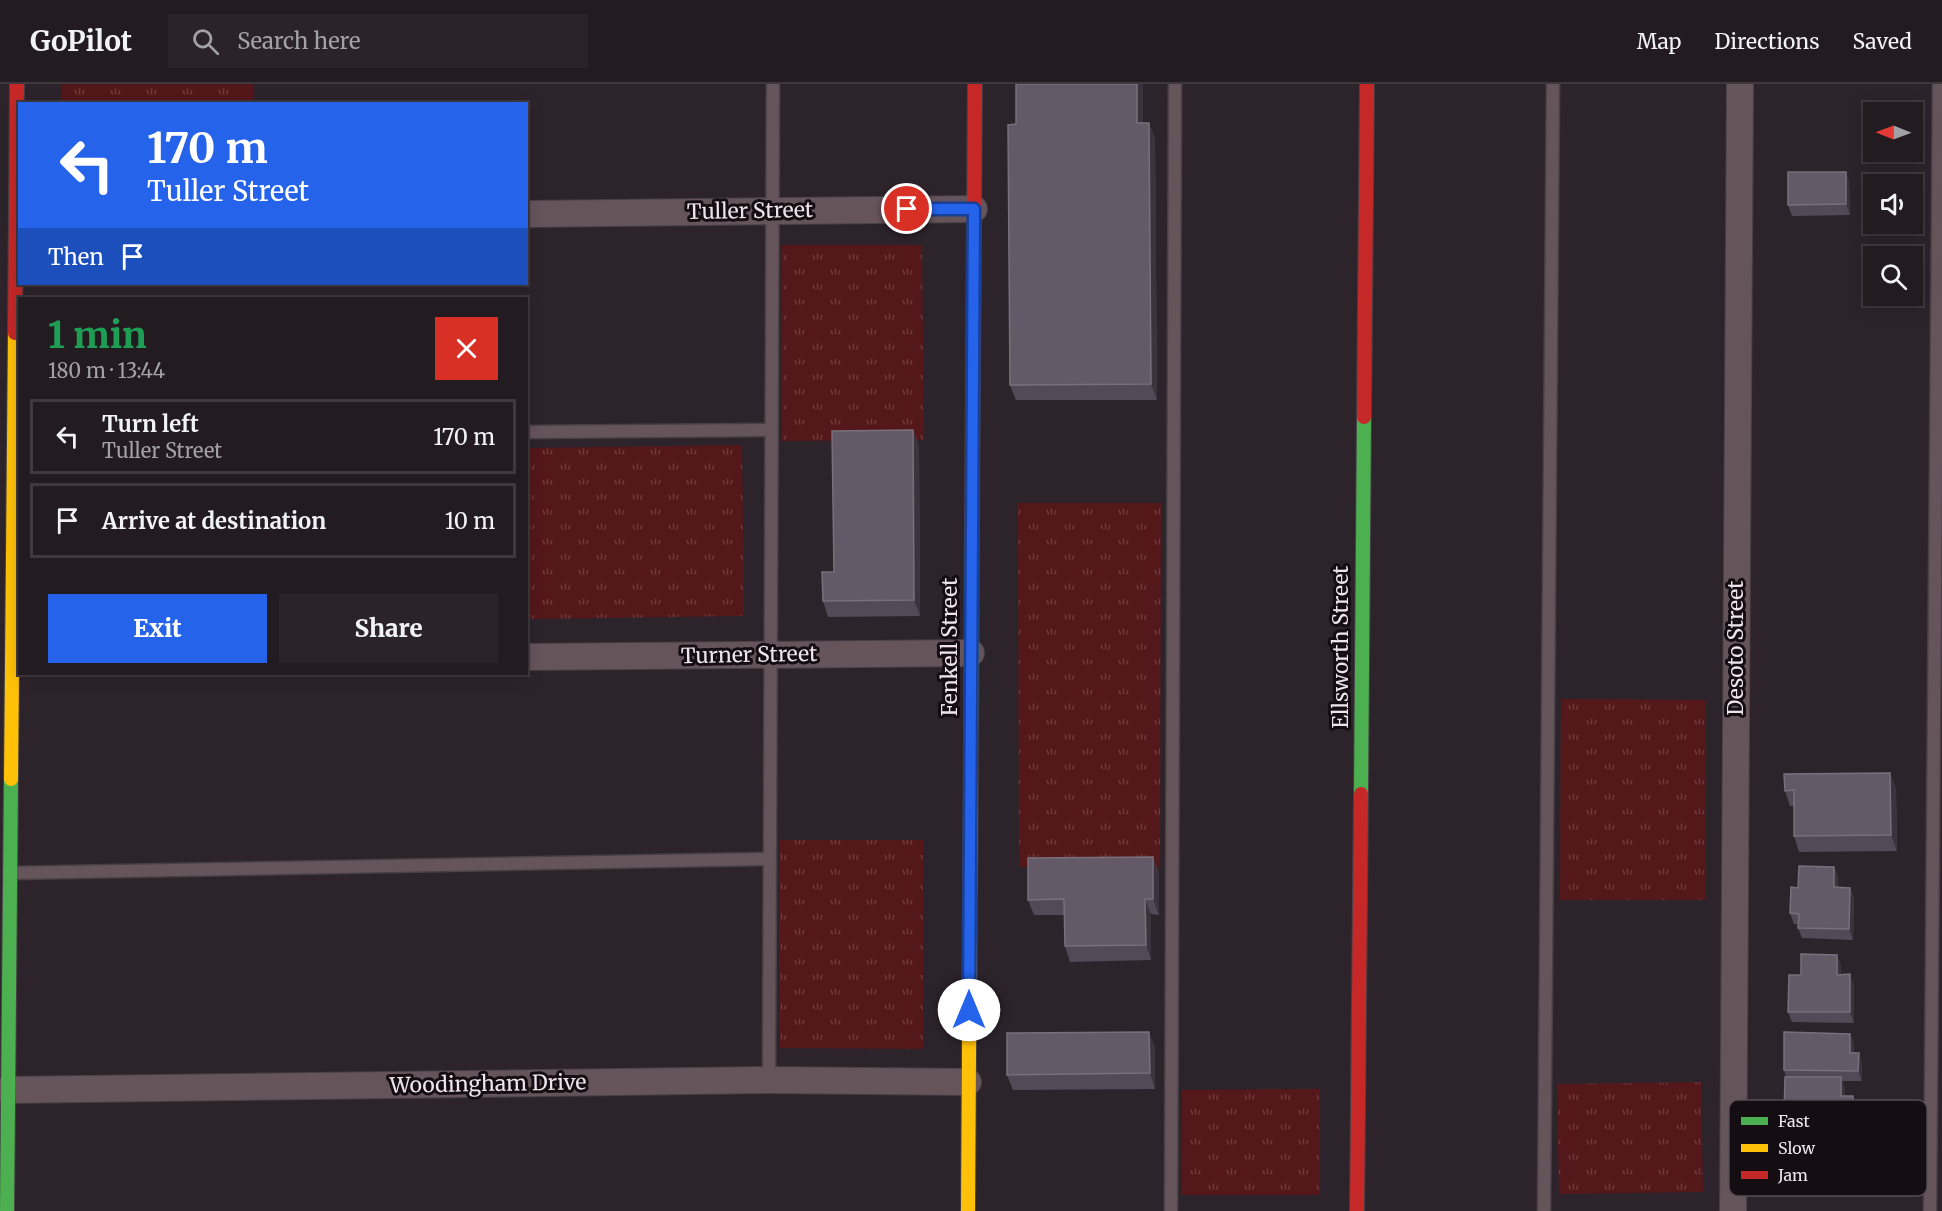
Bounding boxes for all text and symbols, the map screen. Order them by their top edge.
search box [168,14,588,68]
text: GoPilot [30,23,132,59]
icon: search [189,25,222,58]
text: Search here [237,27,361,55]
text: Map [1637,28,1681,55]
text: Directions [1714,28,1819,55]
text: Saved [1852,28,1912,55]
north arrow [1863,102,1923,162]
map controls [1863,102,1923,306]
text: 170 m [147,122,268,174]
icon: left [48,126,126,204]
text: Tuller Street [147,174,309,208]
button: sound [1863,174,1923,234]
pin [881,183,932,234]
icon: arrive [890,192,923,225]
street label: Tuller Street [687,196,813,225]
icon: arrive [116,240,149,273]
text: Then [48,243,104,271]
button: search [1863,246,1923,306]
text: 1 min [48,313,147,358]
button: close [435,317,498,380]
text: 180 m · 13:44 [48,358,165,383]
text: Turn left [102,410,199,438]
icon: left [51,420,84,453]
text: 170 m [433,423,495,451]
text: Tuller Street [102,438,222,463]
icon: arrive [51,504,84,537]
text: Arrive at destination [102,507,326,535]
text: 10 m [445,507,495,535]
street label: Ellsworth Street [1327,565,1354,729]
street label: Fenkell Street [936,578,963,716]
street label: Desoto Street [1722,580,1749,716]
button: Exit [48,594,267,663]
button: Share [279,594,498,663]
street label: Turner Street [681,640,817,669]
position arrow [937,978,1001,1042]
street label: Woodingham Drive [388,1068,587,1099]
legend [1729,1100,1927,1196]
text: Fast [1778,1111,1811,1131]
text: Slow [1778,1138,1816,1158]
text: Jam [1777,1165,1808,1185]

